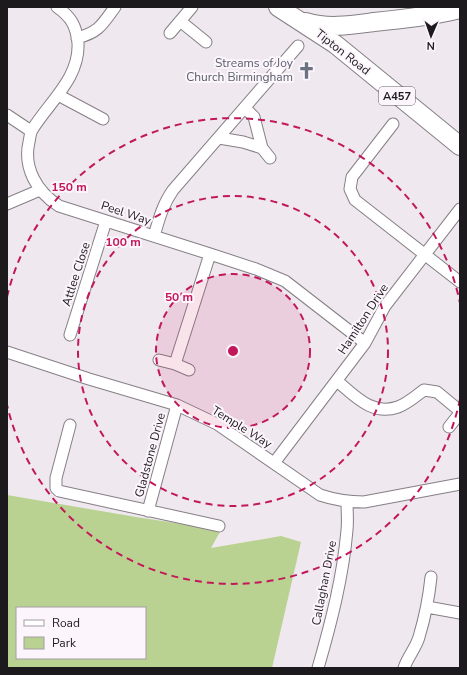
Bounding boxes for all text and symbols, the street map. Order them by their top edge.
north arrow [411,16,451,56]
street label: Tipton Road [312,26,374,78]
text: N [426,38,435,53]
place label: Streams of Joy Church Birmingham [186,55,294,85]
church icon: Streams of Joy Church Birmingham [296,60,316,80]
road number: A457 [379,87,415,105]
text: 150 m [51,179,87,195]
street label: Peel Way [99,197,154,229]
text: 100 m [105,234,141,250]
street label: Attlee Close [58,240,94,308]
street label: Hamilton Drive [334,281,392,357]
text: 50 m [165,289,193,305]
centre of rings [226,344,240,358]
street label: Temple Way [209,402,276,452]
street label: Gladstone Drive [131,411,169,499]
street label: Callaghan Drive [308,539,340,627]
legend [16,607,146,659]
text: Road [52,615,80,631]
text: Park [52,635,77,651]

